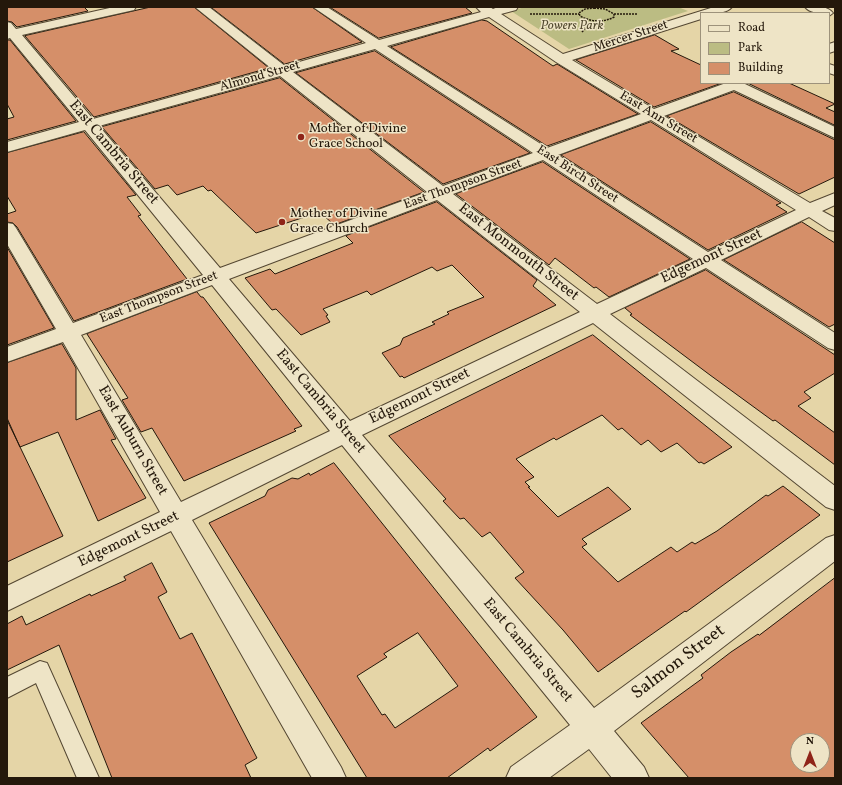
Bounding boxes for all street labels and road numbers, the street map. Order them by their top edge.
street label: Mercer Street [592,18,670,56]
street label: Almond Street [218,58,302,96]
street label: East Ann Street [616,89,700,147]
street label: East Cambria Street [64,97,162,209]
street label: East Birch Street [533,143,621,207]
street label: East Thompson Street [402,156,524,214]
street label: East Monmouth Street [454,200,582,306]
street label: Edgemont Street [658,226,766,288]
street label: East Thompson Street [98,268,220,328]
street label: East Cambria Street [271,346,369,458]
street label: Edgemont Street [367,365,473,429]
street label: East Auburn Street [93,383,171,499]
street label: Edgemont Street [76,508,182,572]
street label: East Cambria Street [478,595,576,707]
street label: Salmon Street [628,621,730,705]

